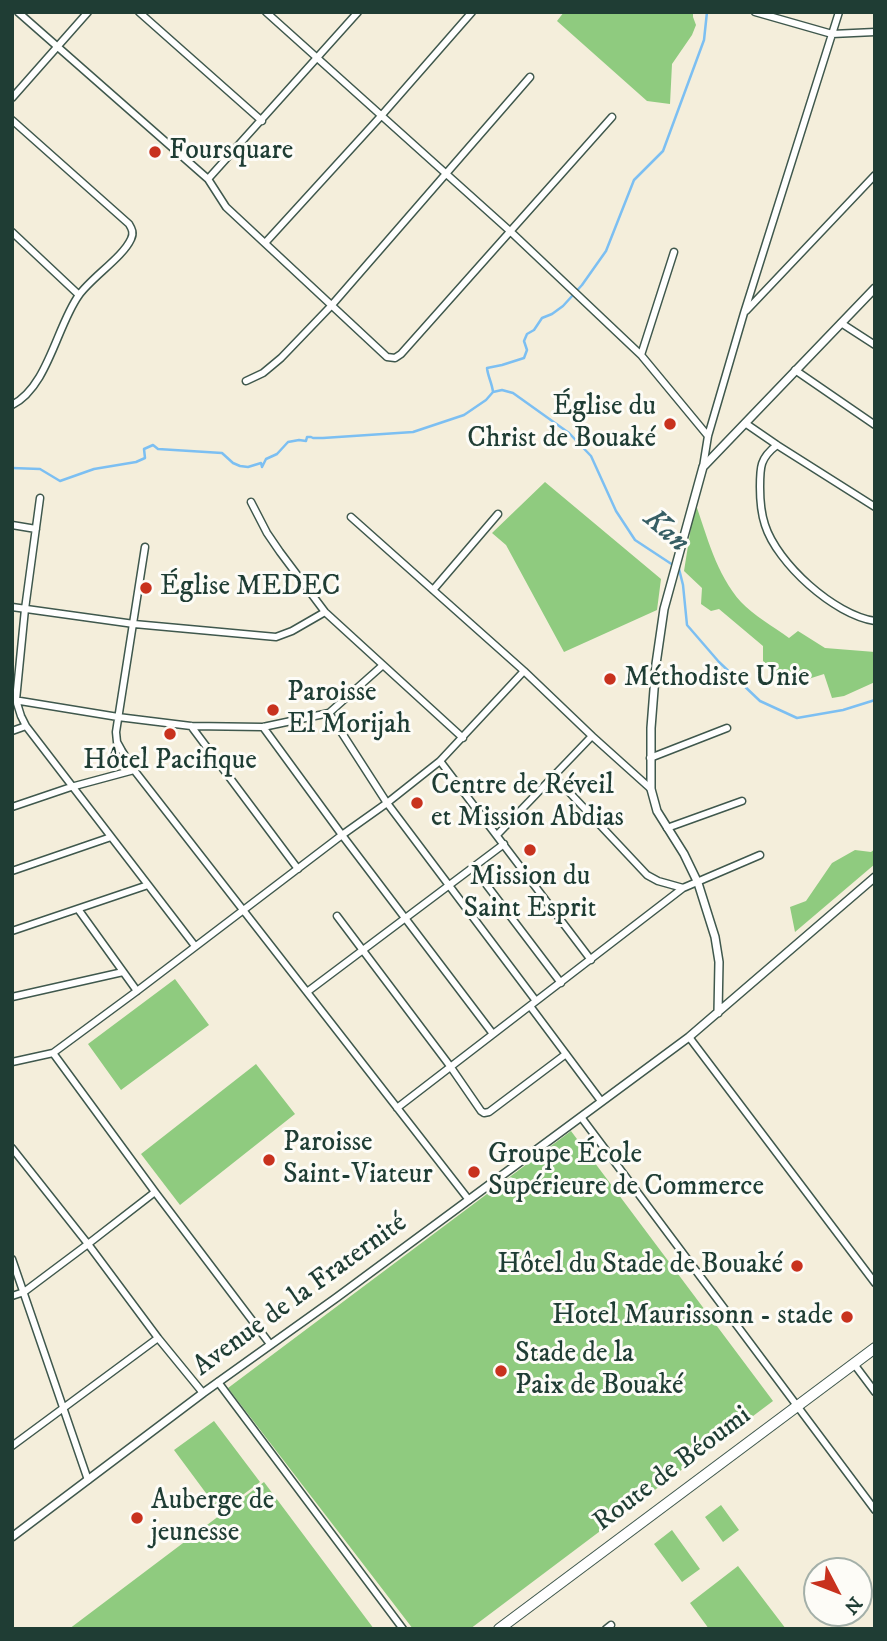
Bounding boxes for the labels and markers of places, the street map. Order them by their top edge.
place label: Foursquare [169,135,293,169]
marker: Foursquare [147,144,163,160]
place label: Église du Christ de Bouaké [467,391,656,457]
marker: Église du Christ de Bouaké [662,416,678,432]
place label: Église MEDEC [160,571,340,605]
marker: Église MEDEC [138,580,154,596]
place label: Méthodiste Unie [624,662,810,696]
marker: Méthodiste Unie [602,671,618,687]
place label: Paroisse El Morijah [287,677,411,743]
marker: Paroisse El Morijah [265,702,281,718]
marker: Hôtel Pacifique [162,726,178,742]
place label: Hôtel Pacifique [83,745,257,779]
place label: Centre de Réveil et Mission Abdias [431,770,624,836]
marker: Centre de Réveil et Mission Abdias [409,795,425,811]
marker: Mission du Saint Esprit [522,842,538,858]
place label: Mission du Saint Esprit [464,861,596,927]
place label: Paroisse Saint-Viateur [283,1127,433,1193]
place label: Groupe École Supérieure de Commerce [488,1139,764,1205]
marker: Paroisse Saint-Viateur [261,1152,277,1168]
marker: Groupe École Supérieure de Commerce [466,1164,482,1180]
place label: Hôtel du Stade de Bouaké [497,1249,783,1283]
marker: Hôtel du Stade de Bouaké [789,1258,805,1274]
place label: Hotel Maurissonn - stade [552,1300,833,1334]
marker: Hotel Maurissonn - stade [839,1309,855,1325]
place label: Stade de la Paix de Bouaké [515,1338,684,1404]
marker: Stade de la Paix de Bouaké [493,1363,509,1379]
place label: Auberge de jeunesse [151,1485,274,1551]
marker: Auberge de jeunesse [129,1510,145,1526]

